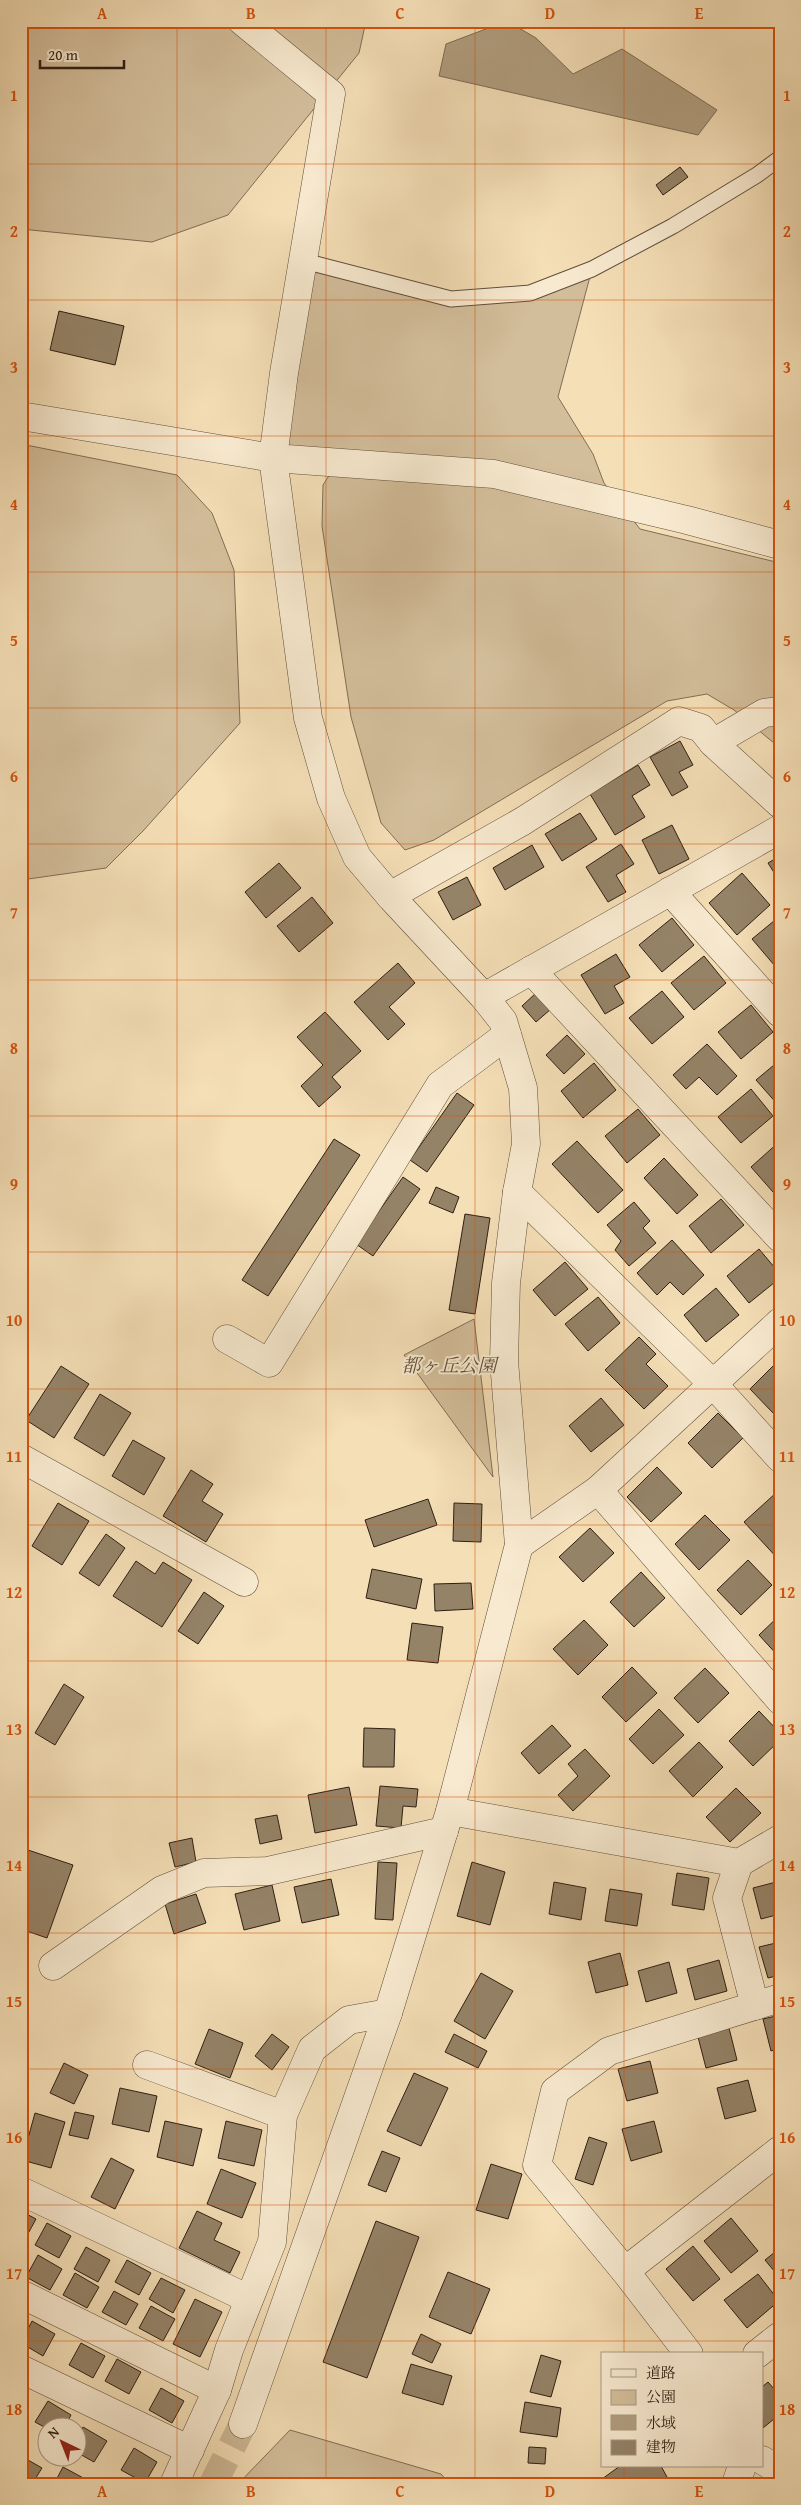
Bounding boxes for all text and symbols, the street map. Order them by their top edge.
text: A [97,1,108,25]
text: B [246,1,256,25]
text: C [395,1,405,25]
text: D [545,1,555,25]
text: E [695,1,704,25]
scale bar [40,38,124,70]
text: 20 m [48,44,79,65]
text: 1 [10,83,18,107]
text: 1 [783,83,791,107]
text: 2 [10,219,18,243]
text: 2 [783,219,791,243]
text: 3 [10,355,18,379]
text: 3 [783,355,791,379]
text: 4 [10,492,18,516]
text: 4 [783,492,791,516]
text: 5 [10,628,18,652]
text: 5 [783,628,791,652]
text: 6 [10,764,18,788]
text: 6 [783,764,791,788]
text: 7 [10,900,18,924]
text: 7 [783,900,791,924]
text: 8 [10,1036,18,1060]
text: 8 [783,1036,791,1060]
text: 9 [10,1172,18,1196]
text: 9 [783,1172,791,1196]
text: 10 [6,1308,22,1332]
text: 10 [779,1308,795,1332]
park label: 都ヶ丘公園 [401,1351,499,1379]
text: 11 [6,1444,22,1468]
text: 11 [779,1444,795,1468]
text: 12 [6,1580,22,1604]
text: 12 [779,1580,795,1604]
text: 13 [6,1717,22,1741]
text: 13 [779,1717,795,1741]
text: 14 [6,1853,22,1877]
text: 14 [779,1853,795,1877]
text: 15 [6,1989,22,2013]
text: 15 [779,1989,795,2013]
text: 16 [6,2125,22,2149]
text: 16 [779,2125,795,2149]
text: 17 [6,2261,22,2285]
text: 17 [779,2261,795,2285]
legend [601,2352,764,2468]
text: 道路 [646,2362,676,2383]
text: 公園 [646,2386,676,2407]
text: 18 [6,2397,22,2421]
text: 18 [779,2397,795,2421]
text: 水域 [646,2412,676,2433]
north arrow [38,2418,88,2468]
text: N [43,2422,64,2443]
text: 建物 [646,2436,676,2457]
text: A [97,2479,108,2503]
text: B [246,2479,256,2503]
text: C [395,2479,405,2503]
text: D [545,2479,555,2503]
text: E [695,2479,704,2503]

